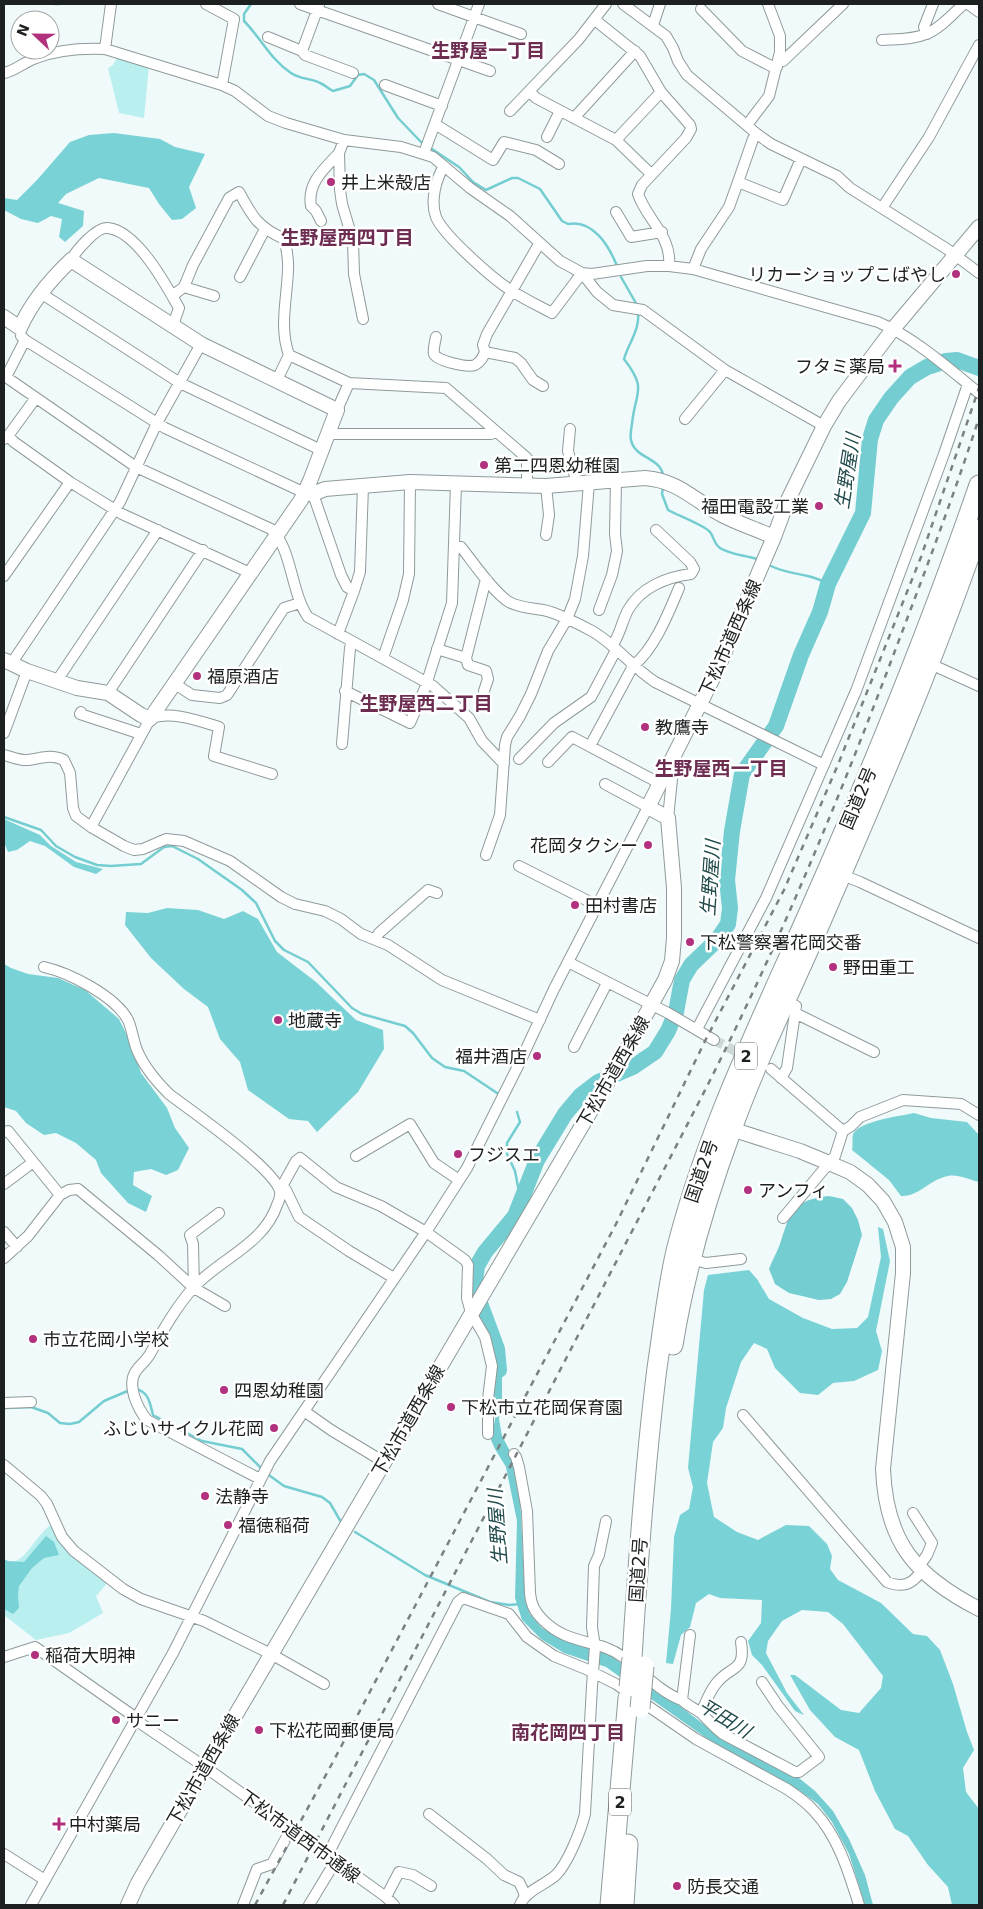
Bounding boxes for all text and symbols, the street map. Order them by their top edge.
north arrow [10,10,60,60]
text: N [13,22,33,39]
district label: 生野屋一丁目 [431,39,545,61]
place label: 井上米殻店 [341,172,431,193]
marker: 井上米殻店 [325,176,337,188]
district label: 生野屋西四丁目 [280,226,414,248]
place label: リカーショップこばやし [748,264,946,285]
marker: リカーショップこばやし [950,268,962,280]
place label: フタミ薬局 [795,356,885,377]
marker: フタミ薬局 [889,360,901,372]
water label: 生野屋川 [830,430,864,510]
place label: 第二四恩幼稚園 [494,455,620,476]
marker: 第二四恩幼稚園 [478,459,490,471]
place label: 福田電設工業 [701,496,809,517]
marker: 福田電設工業 [813,500,825,512]
street label: 下松市道西条線 [695,576,765,700]
place label: 福原酒店 [207,666,279,687]
marker: 福原酒店 [191,670,203,682]
district label: 生野屋西二丁目 [359,692,493,714]
place label: 教鷹寺 [655,717,709,738]
marker: 教鷹寺 [639,721,651,733]
district label: 生野屋西一丁目 [654,757,788,779]
street label: 国道2号 [836,764,880,832]
place label: 花岡タクシー [530,835,638,856]
water label: 生野屋川 [696,837,724,917]
marker: 花岡タクシー [642,839,654,851]
place label: 田村書店 [585,895,657,916]
marker: 田村書店 [569,899,581,911]
place label: 下松警察署花岡交番 [700,932,862,953]
marker: 下松警察署花岡交番 [684,936,696,948]
place label: 野田重工 [843,957,915,978]
marker: 野田重工 [827,961,839,973]
place label: 地蔵寺 [288,1010,342,1031]
street label: 下松市道西条線 [572,1012,654,1132]
marker: 地蔵寺 [272,1014,284,1026]
road number: 2 [735,1042,757,1070]
place label: 福井酒店 [455,1046,527,1067]
marker: 福井酒店 [531,1050,543,1062]
street label: 国道2号 [680,1137,722,1205]
place label: フジスエ [468,1144,540,1165]
marker: フジスエ [452,1148,464,1160]
place label: アンフィ [758,1180,828,1201]
marker: アンフィ [742,1184,754,1196]
place label: 市立花岡小学校 [43,1329,169,1350]
marker: 市立花岡小学校 [27,1333,39,1345]
street label: 下松市道西条線 [367,1361,449,1481]
place label: 四恩幼稚園 [234,1380,324,1401]
marker: 四恩幼稚園 [218,1384,230,1396]
place label: 下松市立花岡保育園 [461,1397,623,1418]
marker: 下松市立花岡保育園 [445,1401,457,1413]
place label: ふじいサイクル花岡 [103,1418,264,1439]
marker: ふじいサイクル花岡 [268,1422,280,1434]
place label: 法静寺 [215,1486,269,1507]
water label: 生野屋川 [483,1486,511,1566]
marker: 法静寺 [199,1490,211,1502]
place label: 福徳稲荷 [238,1515,310,1536]
marker: 福徳稲荷 [222,1519,234,1531]
street label: 国道2号 [625,1537,651,1603]
place label: 稲荷大明神 [45,1645,135,1666]
marker: 稲荷大明神 [29,1649,41,1661]
water label: 平田川 [695,1694,757,1743]
place label: サニー [126,1710,180,1731]
street label: 下松市道西条線 [162,1710,244,1830]
marker: サニー [110,1714,122,1726]
place label: 下松花岡郵便局 [269,1720,395,1741]
district label: 南花岡四丁目 [511,1721,625,1743]
marker: 下松花岡郵便局 [253,1724,265,1736]
street label: 下松市道西市通線 [236,1785,364,1887]
road number: 2 [609,1788,631,1815]
place label: 中村薬局 [69,1814,141,1835]
marker: 中村薬局 [53,1818,65,1830]
place label: 防長交通 [687,1876,759,1897]
marker: 防長交通 [671,1880,683,1892]

